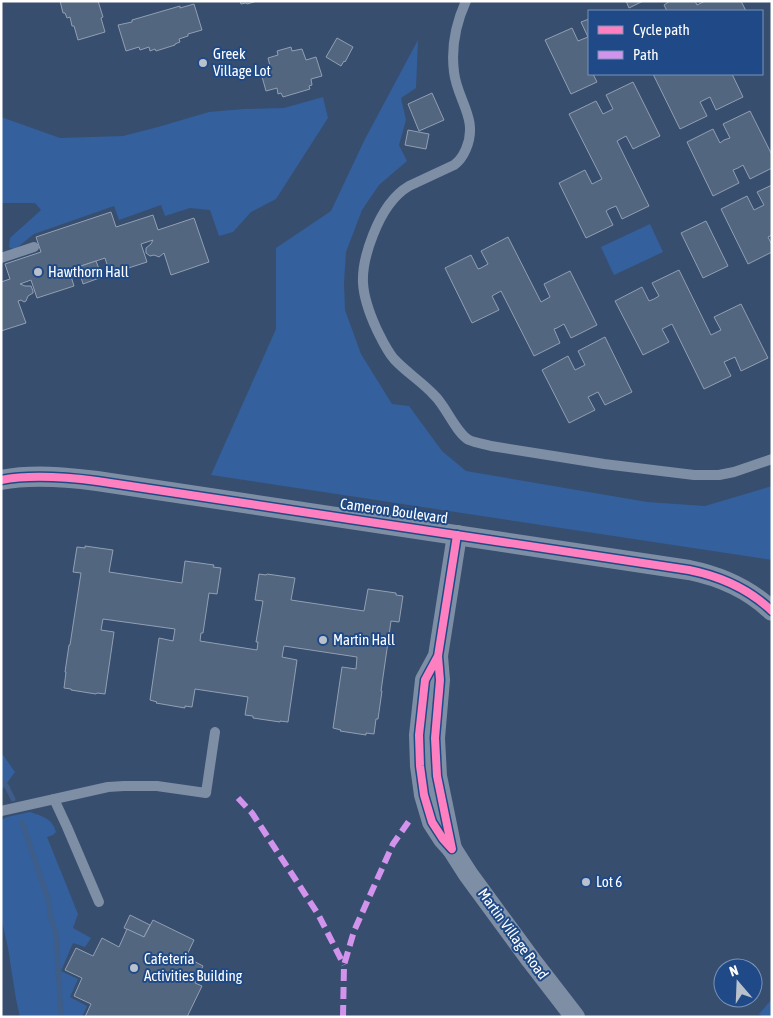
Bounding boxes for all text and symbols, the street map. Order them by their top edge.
legend [588,10,763,75]
text: Cycle path [633,21,690,38]
place label: Greek Village Lot [213,45,271,79]
text: Path [633,46,659,63]
marker: Greek Village Lot [197,57,209,69]
place label: Hawthorn Hall [48,263,129,280]
marker: Hawthorn Hall [32,266,44,278]
street label: Cameron Boulevard [339,495,449,526]
place label: Martin Hall [333,631,395,648]
marker: Martin Hall [317,634,329,646]
place label: Lot 6 [596,873,622,890]
marker: Lot 6 [580,876,592,888]
street label: Martin Village Road [475,885,552,982]
place label: Cafeteria Activities Building [144,950,243,984]
north arrow [713,958,763,1008]
marker: Cafeteria Activities Building [128,962,140,974]
text: N [727,962,740,980]

